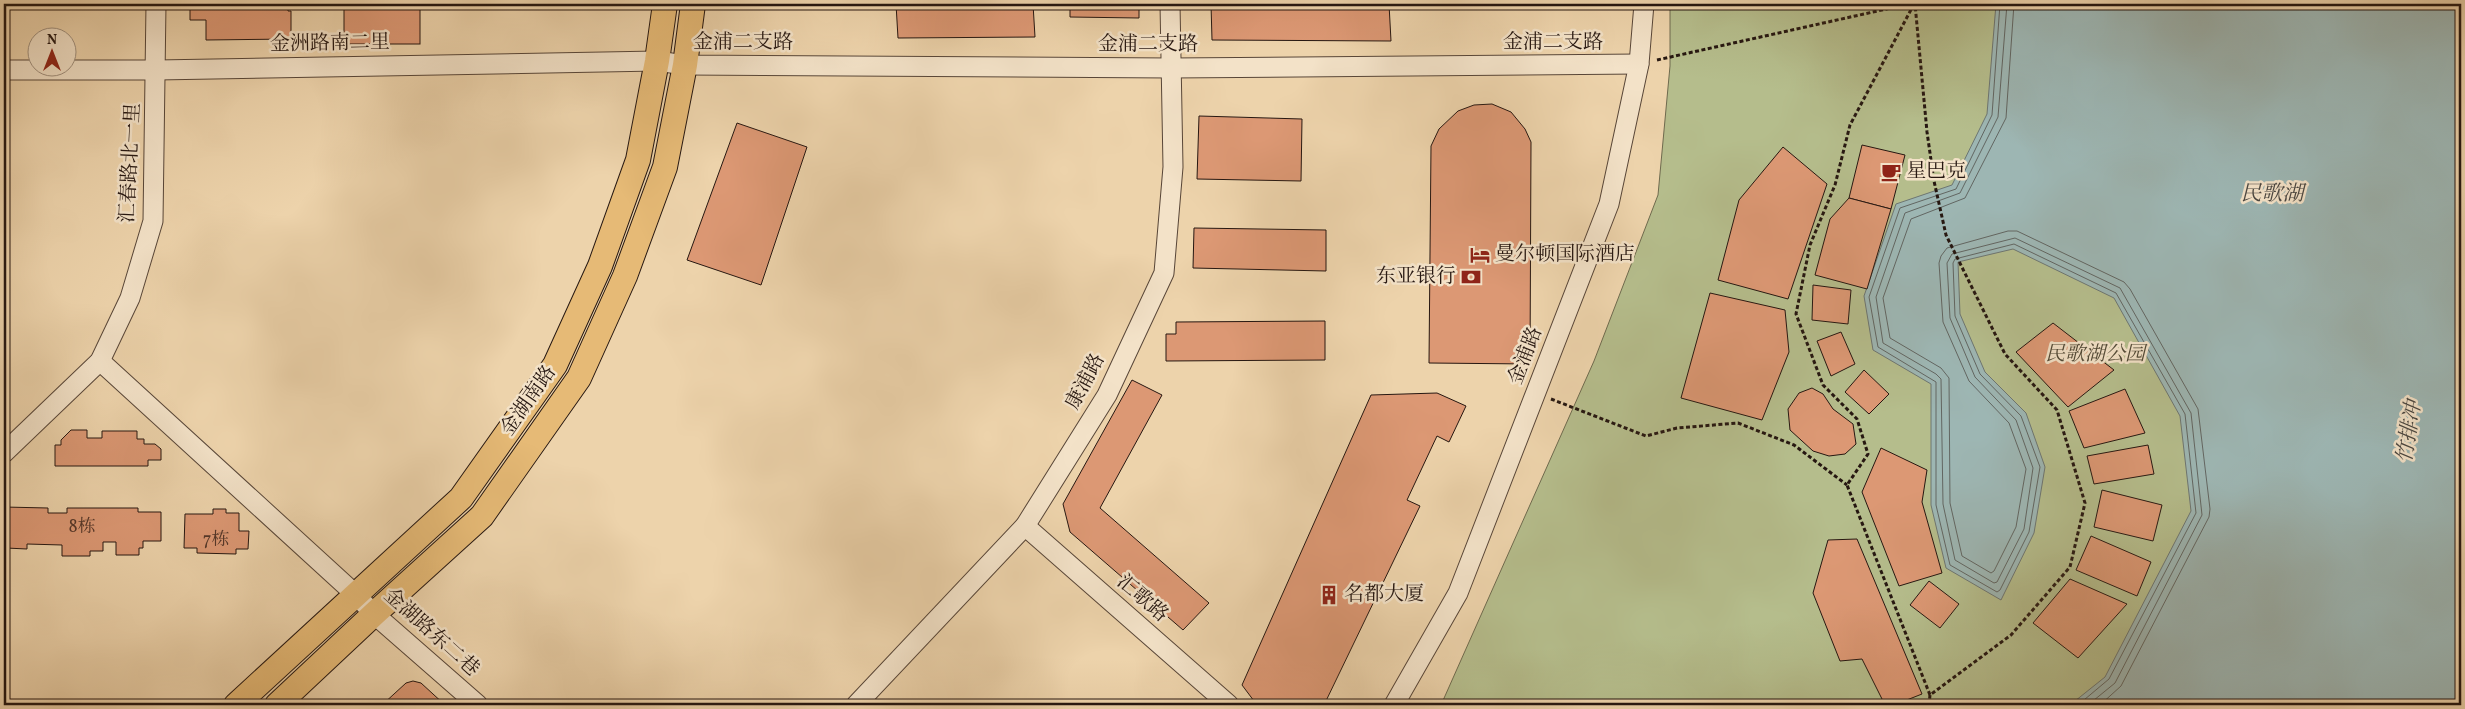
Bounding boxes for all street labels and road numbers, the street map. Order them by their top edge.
street label: 金洲路南二里 [270,29,390,59]
street label: 金浦二支路 [693,29,793,57]
street label: 金浦二支路 [1503,29,1603,57]
street label: 金浦二支路 [1098,31,1198,59]
street label: 汇春路北一里 [114,102,148,224]
street label: 金浦路 [1502,323,1550,389]
street label: 康浦路 [1060,349,1112,415]
street label: 金湖南路 [495,360,563,442]
street label: 汇歌路 [1110,569,1174,629]
street label: 金湖路东二巷 [377,582,485,684]

